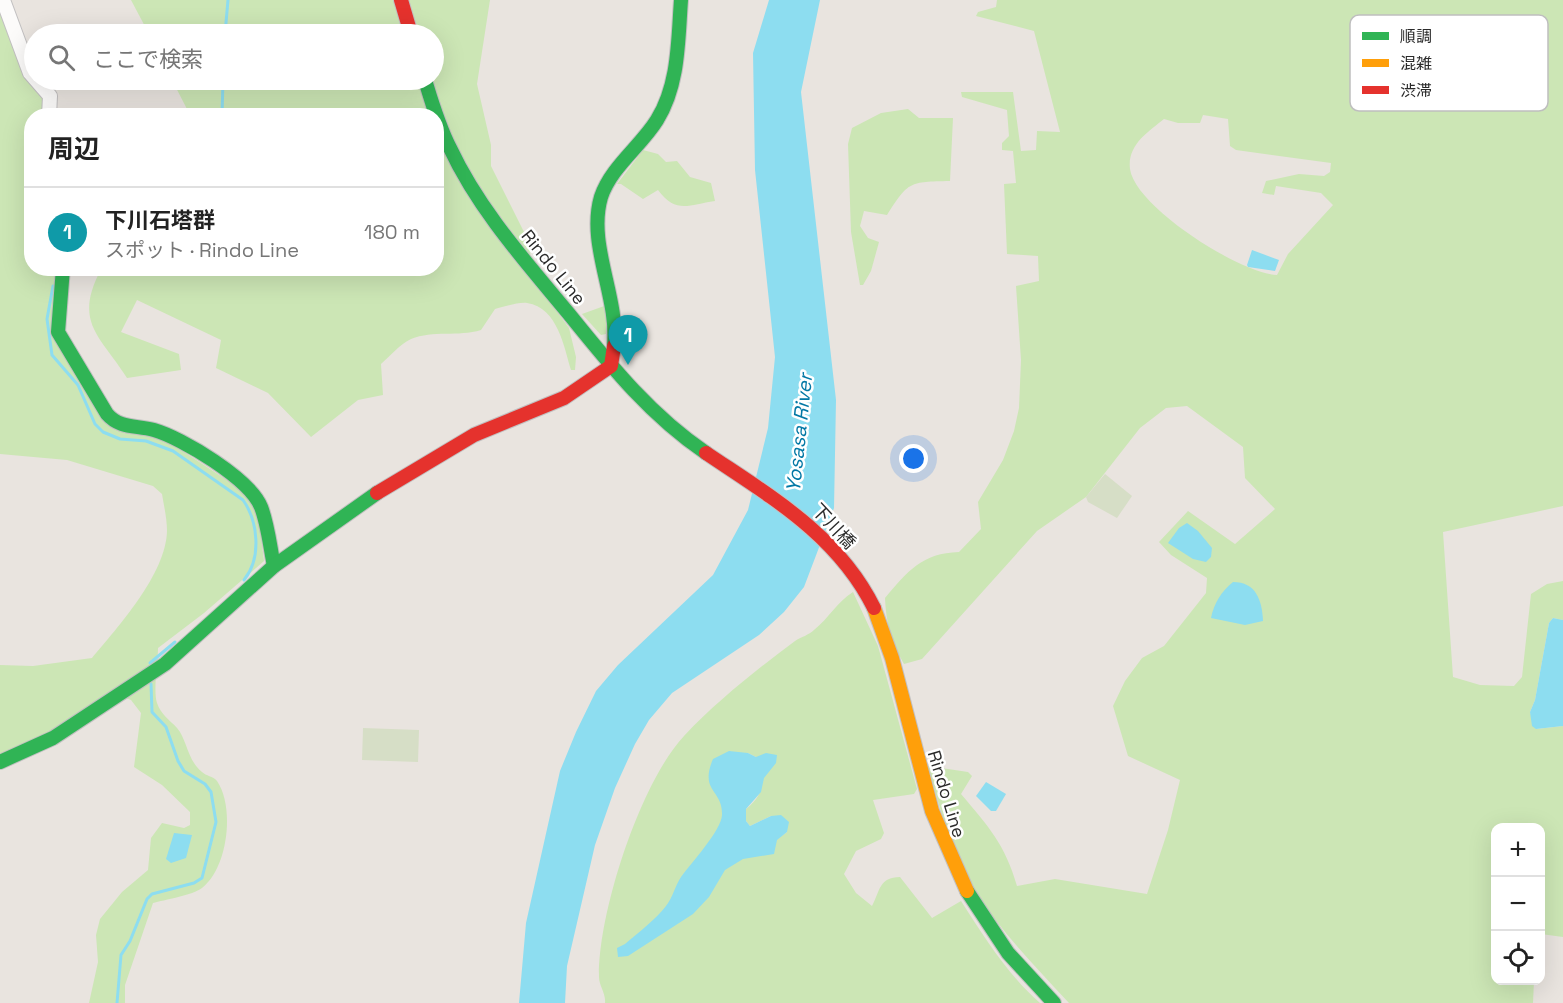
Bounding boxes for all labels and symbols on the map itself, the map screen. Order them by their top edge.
legend [1350,15,1548,111]
text: 順調 [1400,26,1432,47]
text: 混雑 [1400,53,1432,74]
text: 渋滞 [1400,80,1432,101]
street label: Rindo Line [517,225,591,309]
pin: 1 [608,316,648,365]
water label: Yosasa River [780,370,818,494]
your location [899,444,928,473]
street label: 下川橋 [807,498,861,554]
street label: Rindo Line [923,748,971,840]

